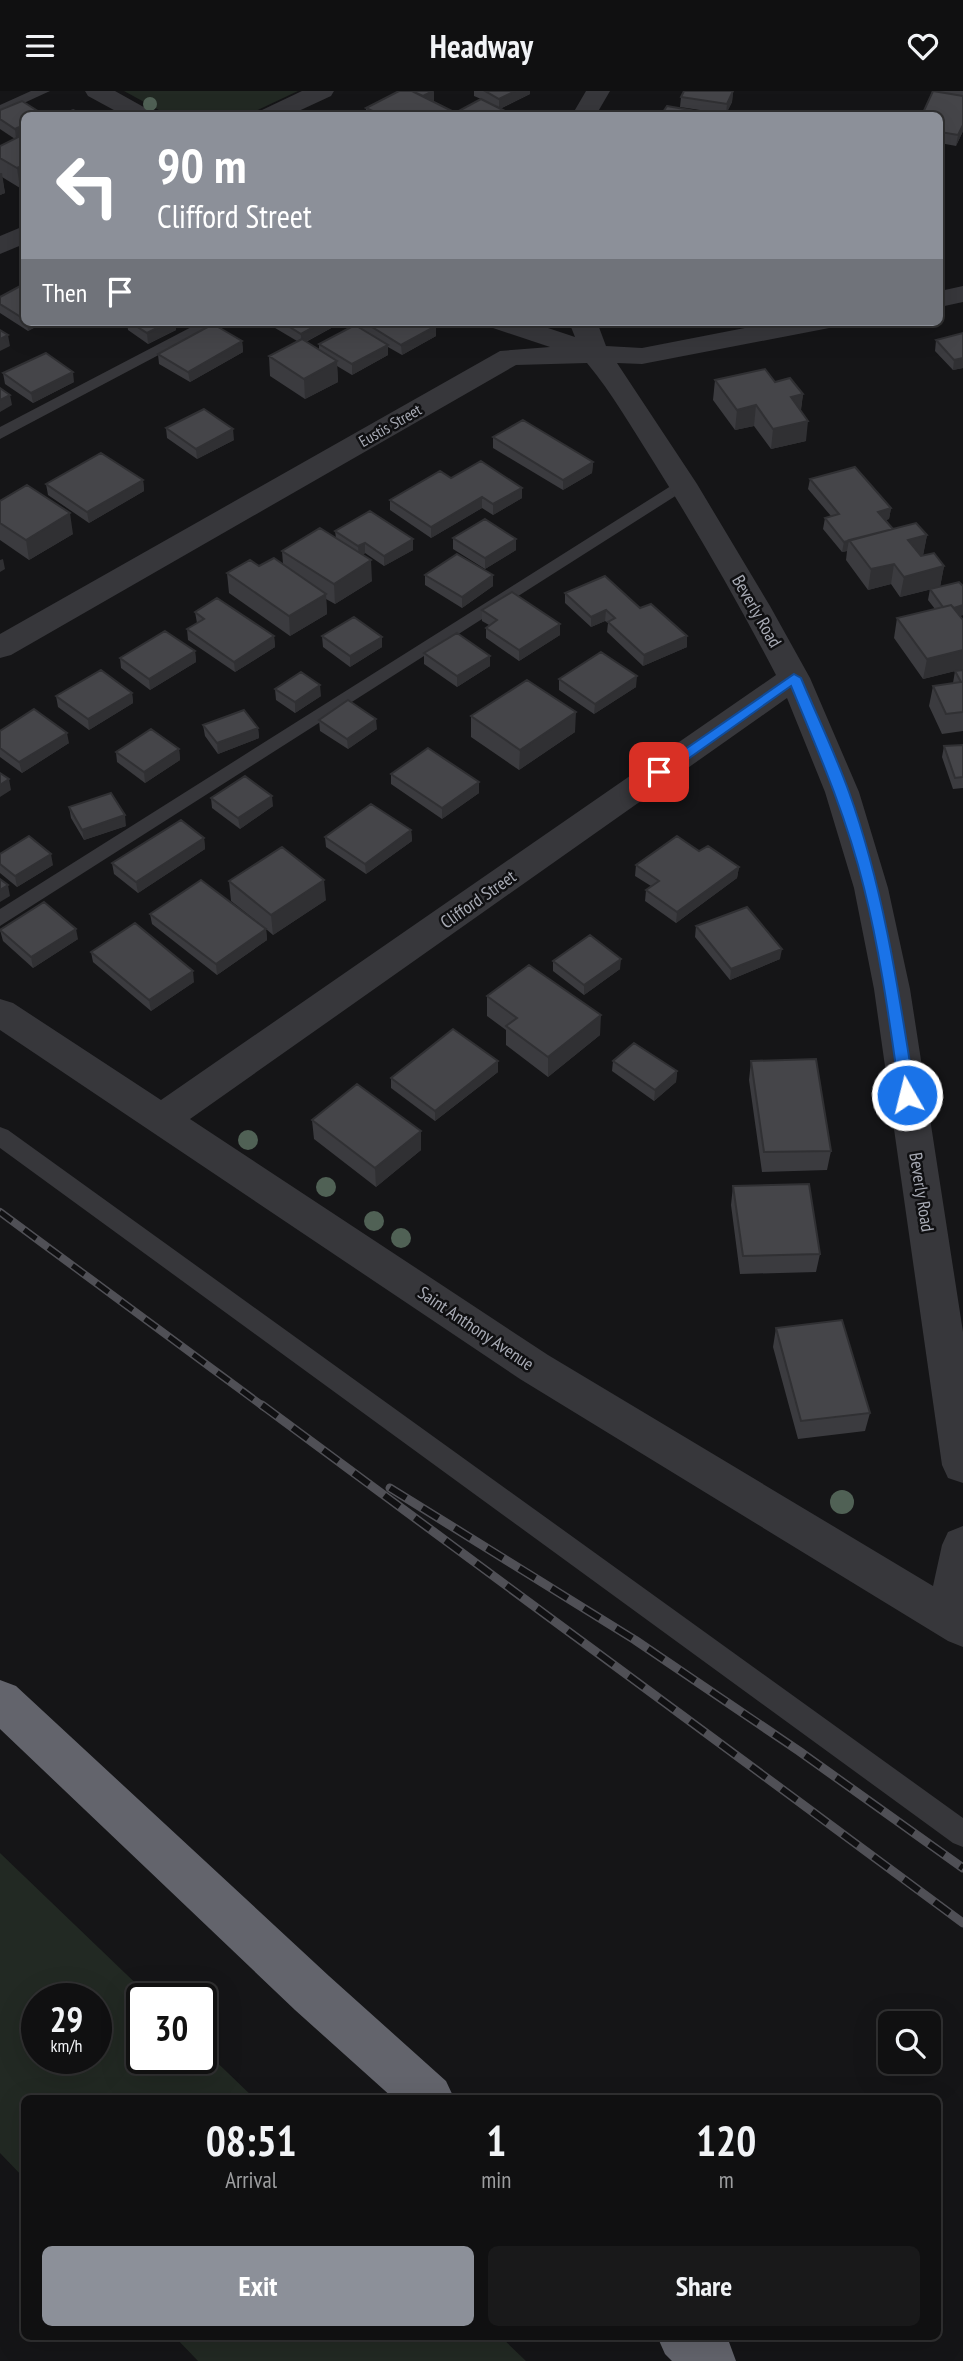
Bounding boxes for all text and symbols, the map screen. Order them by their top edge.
text: Headway [430,25,533,67]
icon: menu [21,27,59,65]
icon: heart [904,27,942,65]
text: 90 m [157,133,246,197]
icon: left [42,140,133,231]
text: Clifford Street [157,195,312,237]
icon: arrive [101,273,139,311]
text: Then [42,276,87,309]
street label: Eustis Street [355,399,425,451]
street label: Beverly Road [727,571,787,651]
pin [629,742,689,802]
icon: arrive [640,753,678,791]
street label: Clifford Street [436,865,520,933]
position arrow [870,1058,944,1132]
street label: Beverly Road [904,1151,940,1233]
street label: Saint Anthony Avenue [414,1281,538,1375]
speed limit sign: 30 [126,1983,217,2074]
text: 29 [50,1996,83,2042]
map controls [878,2011,941,2074]
button: search [878,2011,941,2074]
text: km/h [51,2034,82,2057]
text: 08:51 [206,2113,297,2168]
text: 1 [486,2113,506,2168]
text: 120 [696,2113,756,2168]
text: Arrival [225,2165,277,2194]
text: min [481,2165,511,2194]
text: m [719,2165,734,2194]
button: Exit [42,2246,474,2326]
button: Share [488,2246,920,2326]

